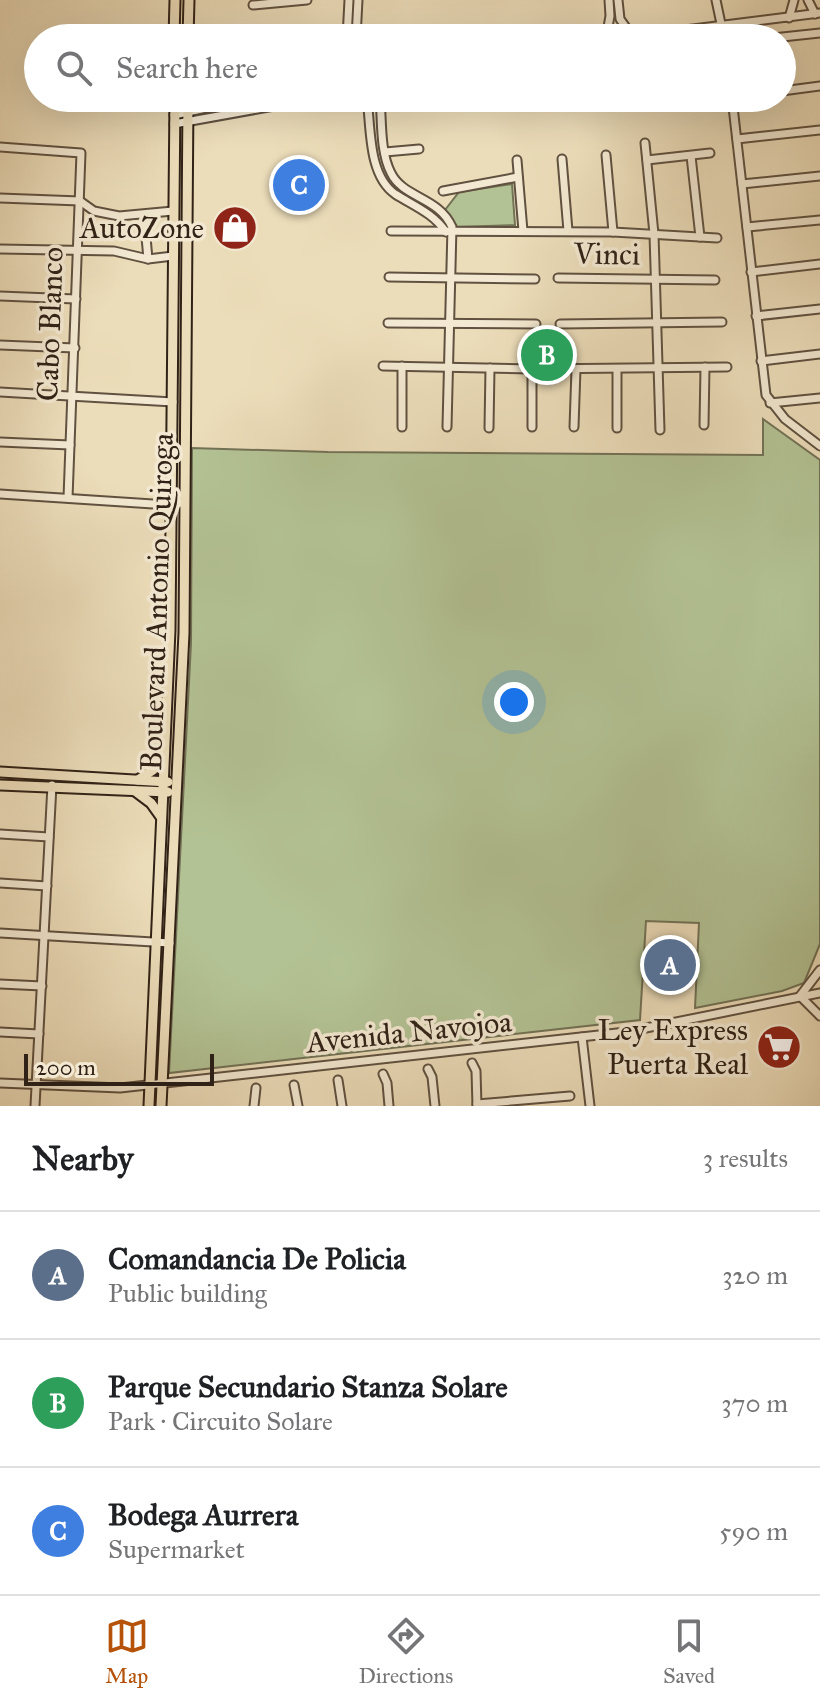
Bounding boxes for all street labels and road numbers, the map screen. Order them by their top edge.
street label: Vinci [573,235,640,273]
street label: Cabo Blanco [29,246,71,402]
street label: Boulevard Antonio Quiroga [133,432,181,772]
street label: Avenida Navojoa [303,1003,514,1061]

